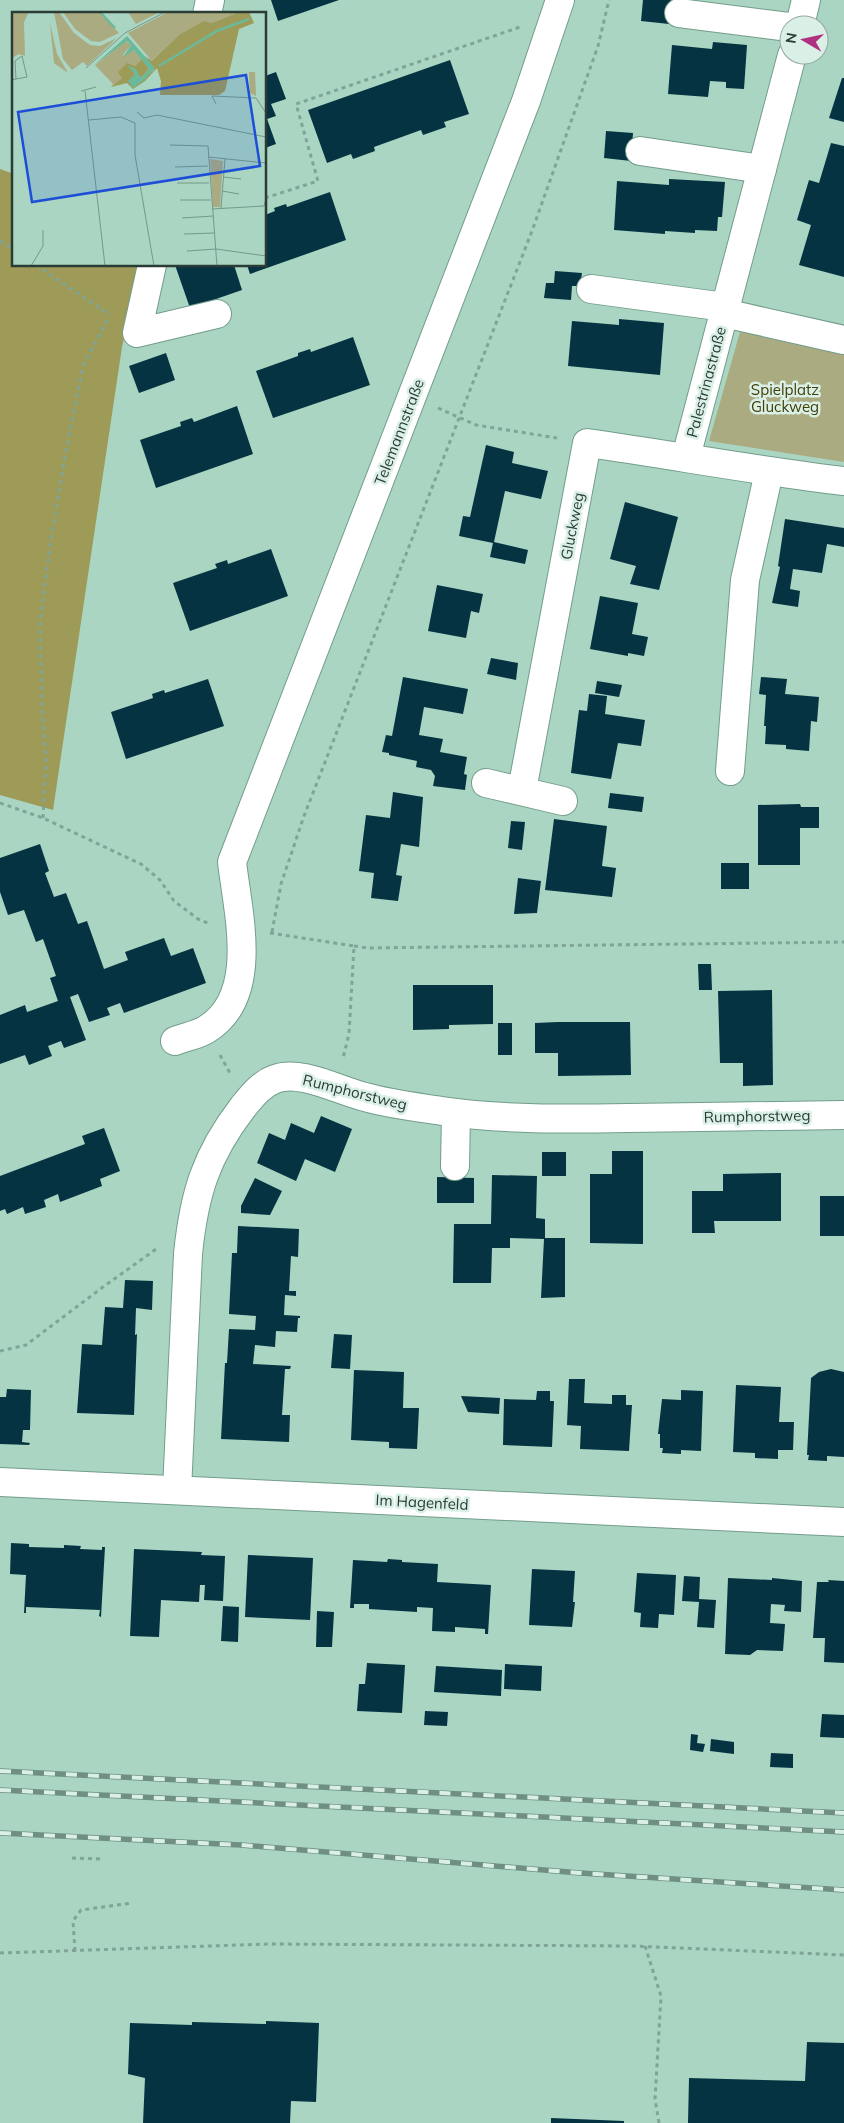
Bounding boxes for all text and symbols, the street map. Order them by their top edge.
inset map [12,12,266,266]
north arrow [779,15,829,65]
text: N [781,31,801,45]
street label: Palestrinastraße [682,324,730,440]
street label: Telemannstraße [370,376,428,488]
park label: Spielplatz Gluckweg [751,380,819,416]
street label: Gluckweg [556,491,588,561]
street label: Rumphorstweg [301,1070,409,1114]
street label: Rumphorstweg [703,1106,811,1126]
street label: Im Hagenfeld [375,1490,469,1514]

